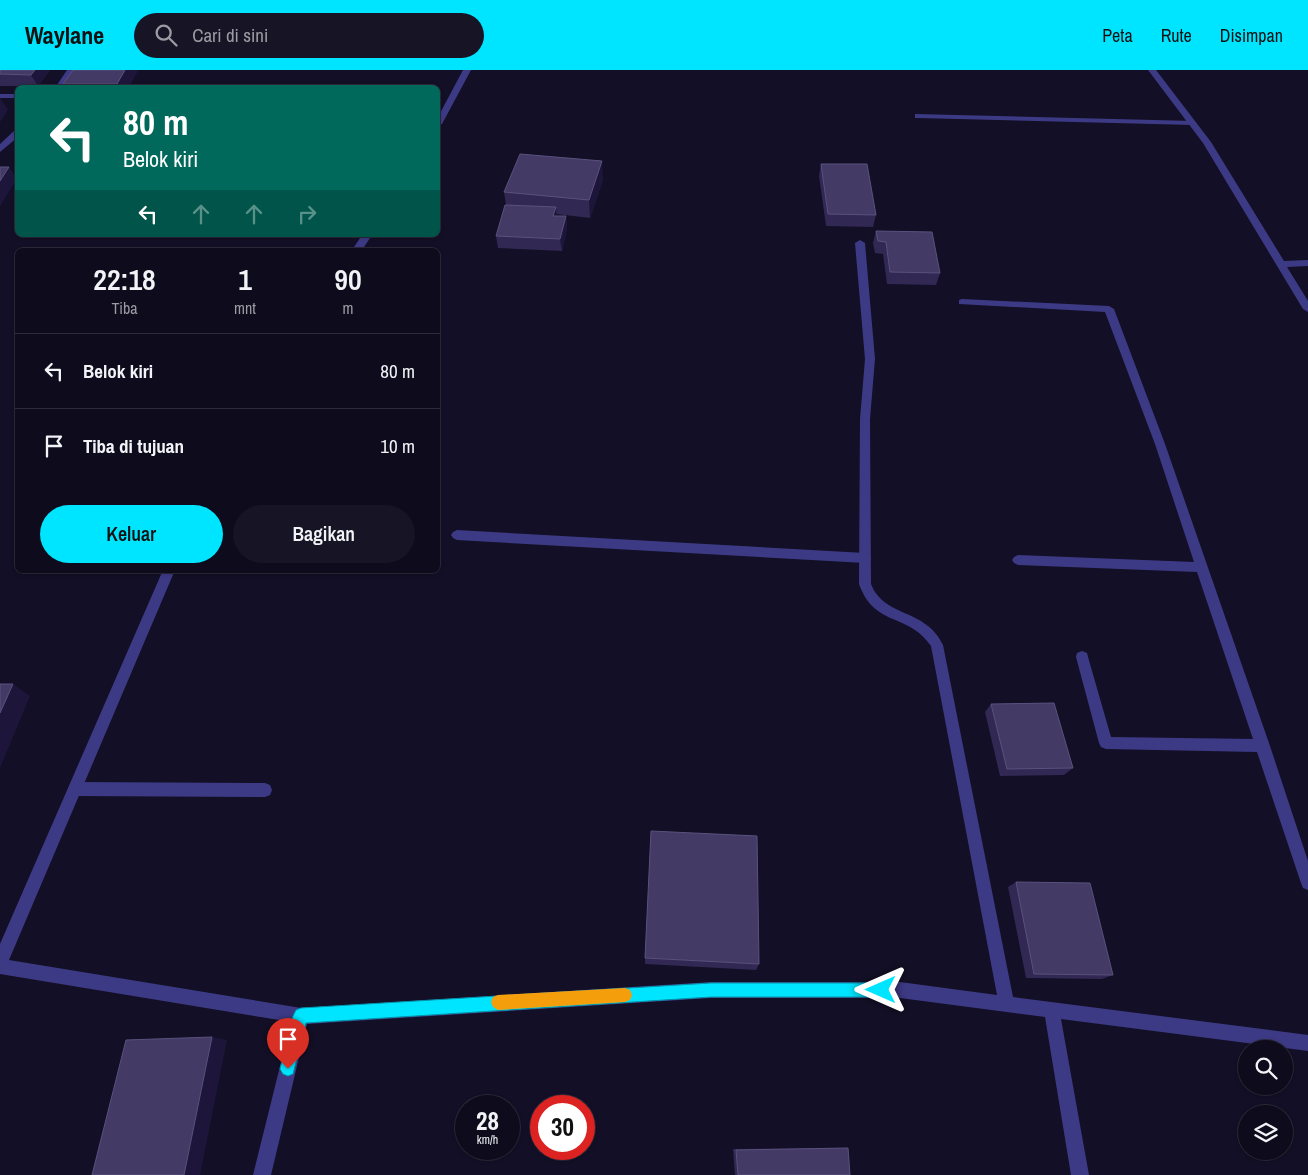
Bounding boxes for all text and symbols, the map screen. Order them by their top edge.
search box [134,13,484,58]
text: Waylane [25,19,104,51]
icon: search [152,21,180,49]
text: Cari di sini [192,22,268,48]
text: Peta [1102,23,1133,48]
text: Rute [1161,23,1192,48]
text: Disimpan [1220,23,1283,48]
text: 80 m [123,99,188,146]
icon: left [40,105,105,170]
text: Belok kiri [123,144,198,174]
icon: left [134,200,162,228]
icon: ahead [187,200,215,228]
icon: ahead [240,200,268,228]
icon: right [293,200,321,228]
text: 22:18 [93,259,156,299]
text: 1 [238,259,252,299]
text: 90 [334,259,362,299]
text: Tiba [112,297,138,319]
text: mnt [234,297,256,319]
text: m [343,297,353,319]
icon: left [40,357,68,385]
text: Belok kiri [83,358,153,384]
text: 80 m [380,358,415,384]
icon: arrive [40,432,68,460]
text: Tiba di tujuan [83,433,184,459]
text: 10 m [380,433,415,459]
button: Keluar [40,505,223,563]
button: Bagikan [233,505,415,563]
position arrow [854,963,906,1015]
pin [267,1018,309,1069]
icon: arrive [274,1025,302,1053]
map controls [1238,1040,1293,1160]
button: search [1238,1040,1293,1095]
speed limit sign: 30 [530,1095,595,1160]
text: 28 [476,1104,499,1138]
button: layers [1238,1105,1293,1160]
text: km/h [477,1132,498,1148]

